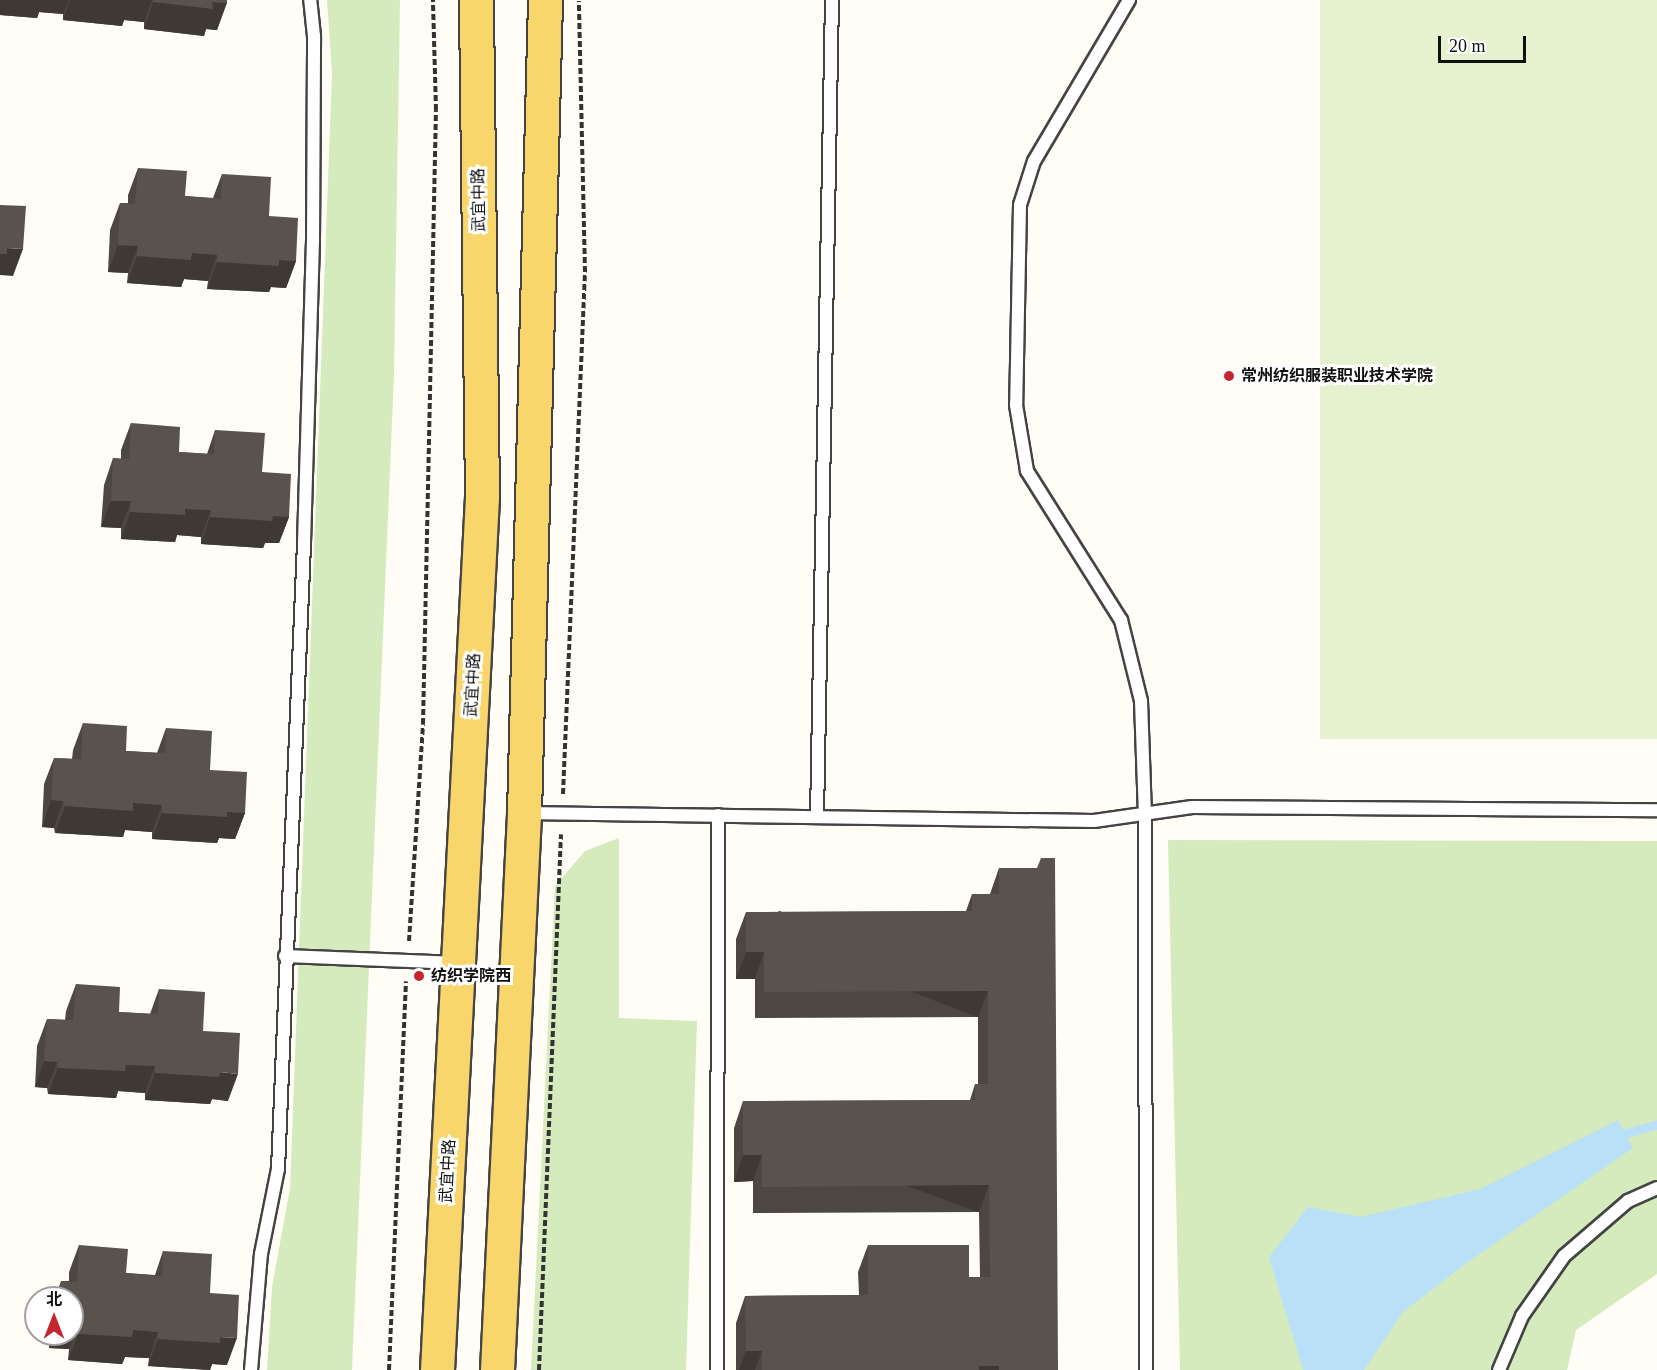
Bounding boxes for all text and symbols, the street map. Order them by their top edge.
scale bar [1441,24,1530,62]
text: 20 m [1449,36,1486,56]
street label: 武宜中路 [469,168,489,232]
place label: 常州纺织服装职业技术学院 [1241,366,1433,386]
marker: 常州纺织服装职业技术学院 [1222,369,1236,383]
street label: 武宜中路 [462,653,484,717]
place label: 纺织学院西 [431,966,511,986]
marker: 纺织学院西 [412,969,426,983]
street label: 武宜中路 [437,1139,459,1203]
north arrow [24,1286,84,1346]
text: 北 [46,1291,62,1308]

